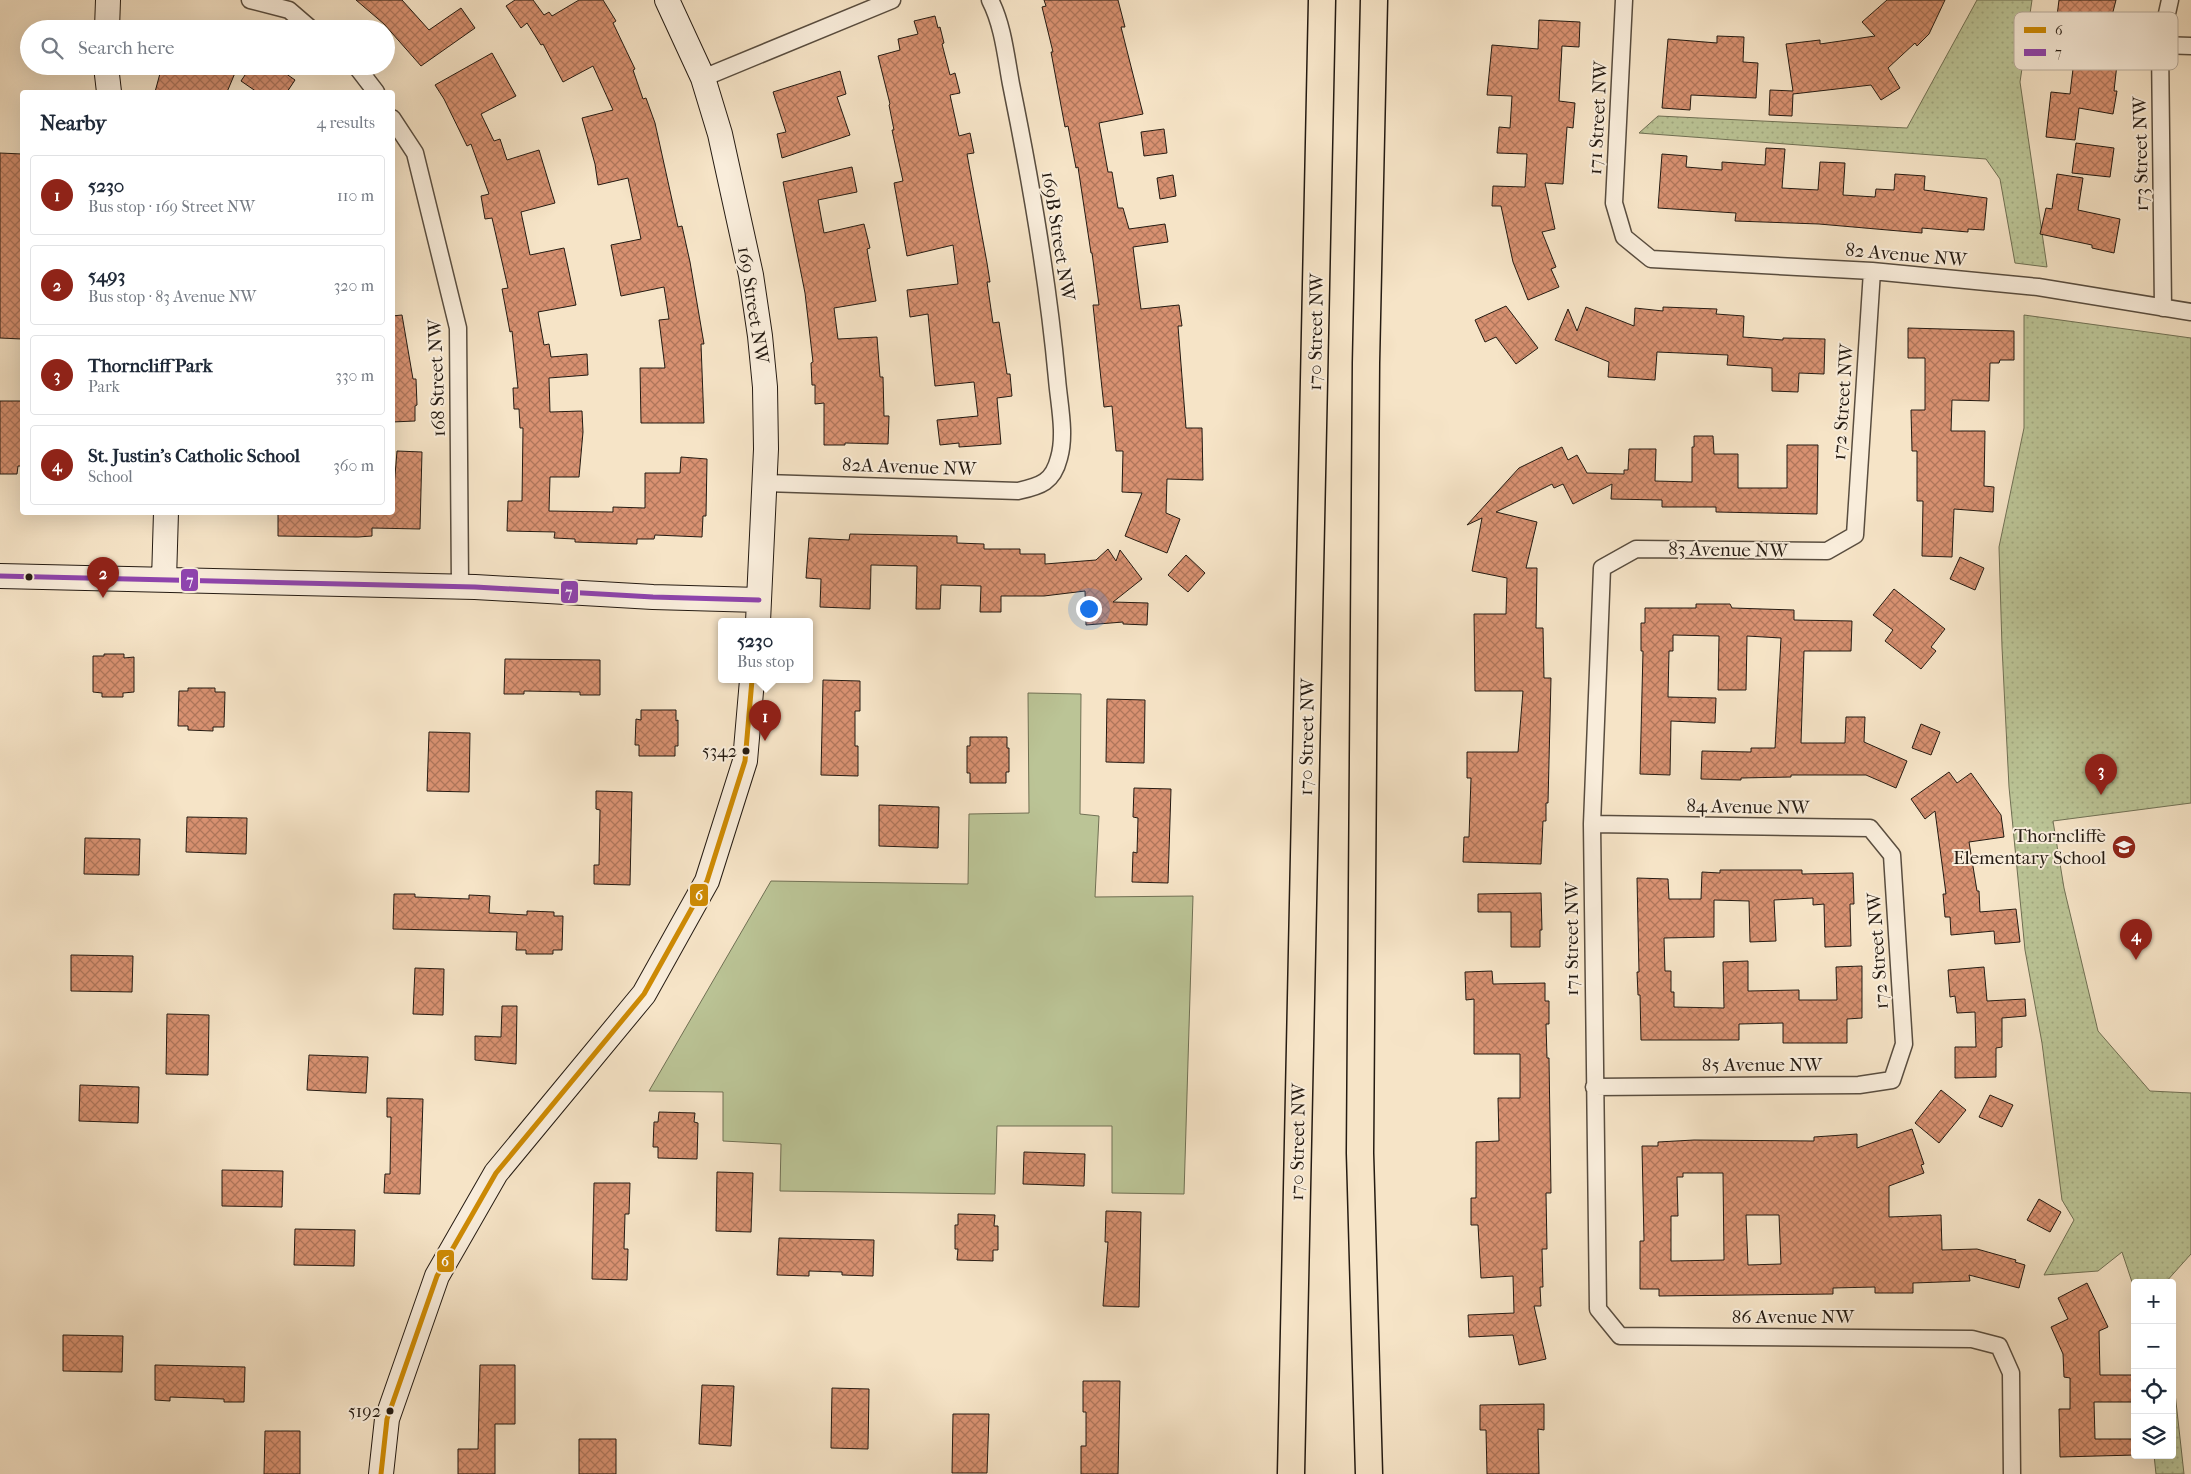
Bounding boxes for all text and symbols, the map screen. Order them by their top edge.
legend [2014,12,2178,70]
search box [20,20,395,75]
text: 6 [2055,22,2063,39]
icon: search [38,34,66,62]
text: Search here [78,37,174,59]
text: 7 [2055,44,2062,61]
street label: 171 Street NW [1584,59,1612,176]
street label: 173 Street NW [2129,95,2153,212]
text: Nearby [40,111,106,135]
text: 4 results [317,113,375,132]
street label: 169B Street NW [1037,170,1079,304]
text: 5230 [88,175,124,197]
text: 1 [54,186,60,205]
text: 110 m [337,186,374,205]
text: Bus stop · 169 Street NW [88,197,255,216]
street label: 82 Avenue NW [1844,239,1969,271]
street label: 169 Street NW [733,245,773,366]
text: 5493 [88,265,125,287]
street label: 170 Street NW [1304,272,1328,391]
text: 2 [53,276,61,295]
text: 320 m [334,276,374,295]
text: Bus stop · 83 Avenue NW [88,287,256,306]
street label: 168 Street NW [424,317,450,437]
street label: 172 Street NW [1828,342,1858,461]
text: Thorncliff Park [88,355,213,377]
text: 3 [54,366,60,385]
text: 330 m [335,366,374,385]
text: Park [88,377,120,396]
text: St. Justin’s Catholic School [88,445,300,467]
street label: 82A Avenue NW [842,454,978,480]
text: 4 [52,456,62,475]
text: 360 m [333,456,374,475]
text: School [88,467,133,486]
street label: 83 Avenue NW [1668,538,1789,562]
pin: 2 [87,557,119,598]
line badge: 7 [180,568,199,592]
unlabelled marker [24,572,34,582]
text: 7 [186,572,194,589]
line badge: 7 [560,580,579,604]
text: 7 [565,584,573,601]
your location [1076,596,1102,622]
popup [718,618,813,683]
text: 5230 [737,630,773,652]
text: Bus stop [737,652,794,671]
street label: 170 Street NW [1295,677,1319,796]
pin: 1 [749,700,781,741]
place label: 5342 [702,741,737,762]
marker: 5342 [741,746,751,756]
pin: 3 [2085,754,2117,795]
street label: 84 Avenue NW [1686,795,1811,819]
place label: Thorncliffe Elementary School [1953,825,2106,869]
school or university icon: Thorncliffe Elementary School [2111,834,2137,860]
street label: 171 Street NW [1561,881,1583,996]
line badge: 6 [689,883,709,907]
text: 6 [695,887,703,904]
street label: 172 Street NW [1863,891,1893,1010]
pin: 4 [2120,919,2152,960]
street label: 85 Avenue NW [1702,1054,1824,1076]
street label: 170 Street NW [1286,1082,1310,1201]
line badge: 6 [436,1249,455,1273]
text: 6 [441,1253,449,1270]
map controls [2131,1279,2176,1459]
button: + [2131,1279,2176,1324]
street label: 86 Avenue NW [1732,1306,1856,1328]
button: − [2131,1324,2176,1369]
button: locate [2131,1369,2176,1414]
place label: 5192 [348,1401,381,1422]
marker: 5192 [385,1406,395,1416]
button: layers [2131,1414,2176,1459]

